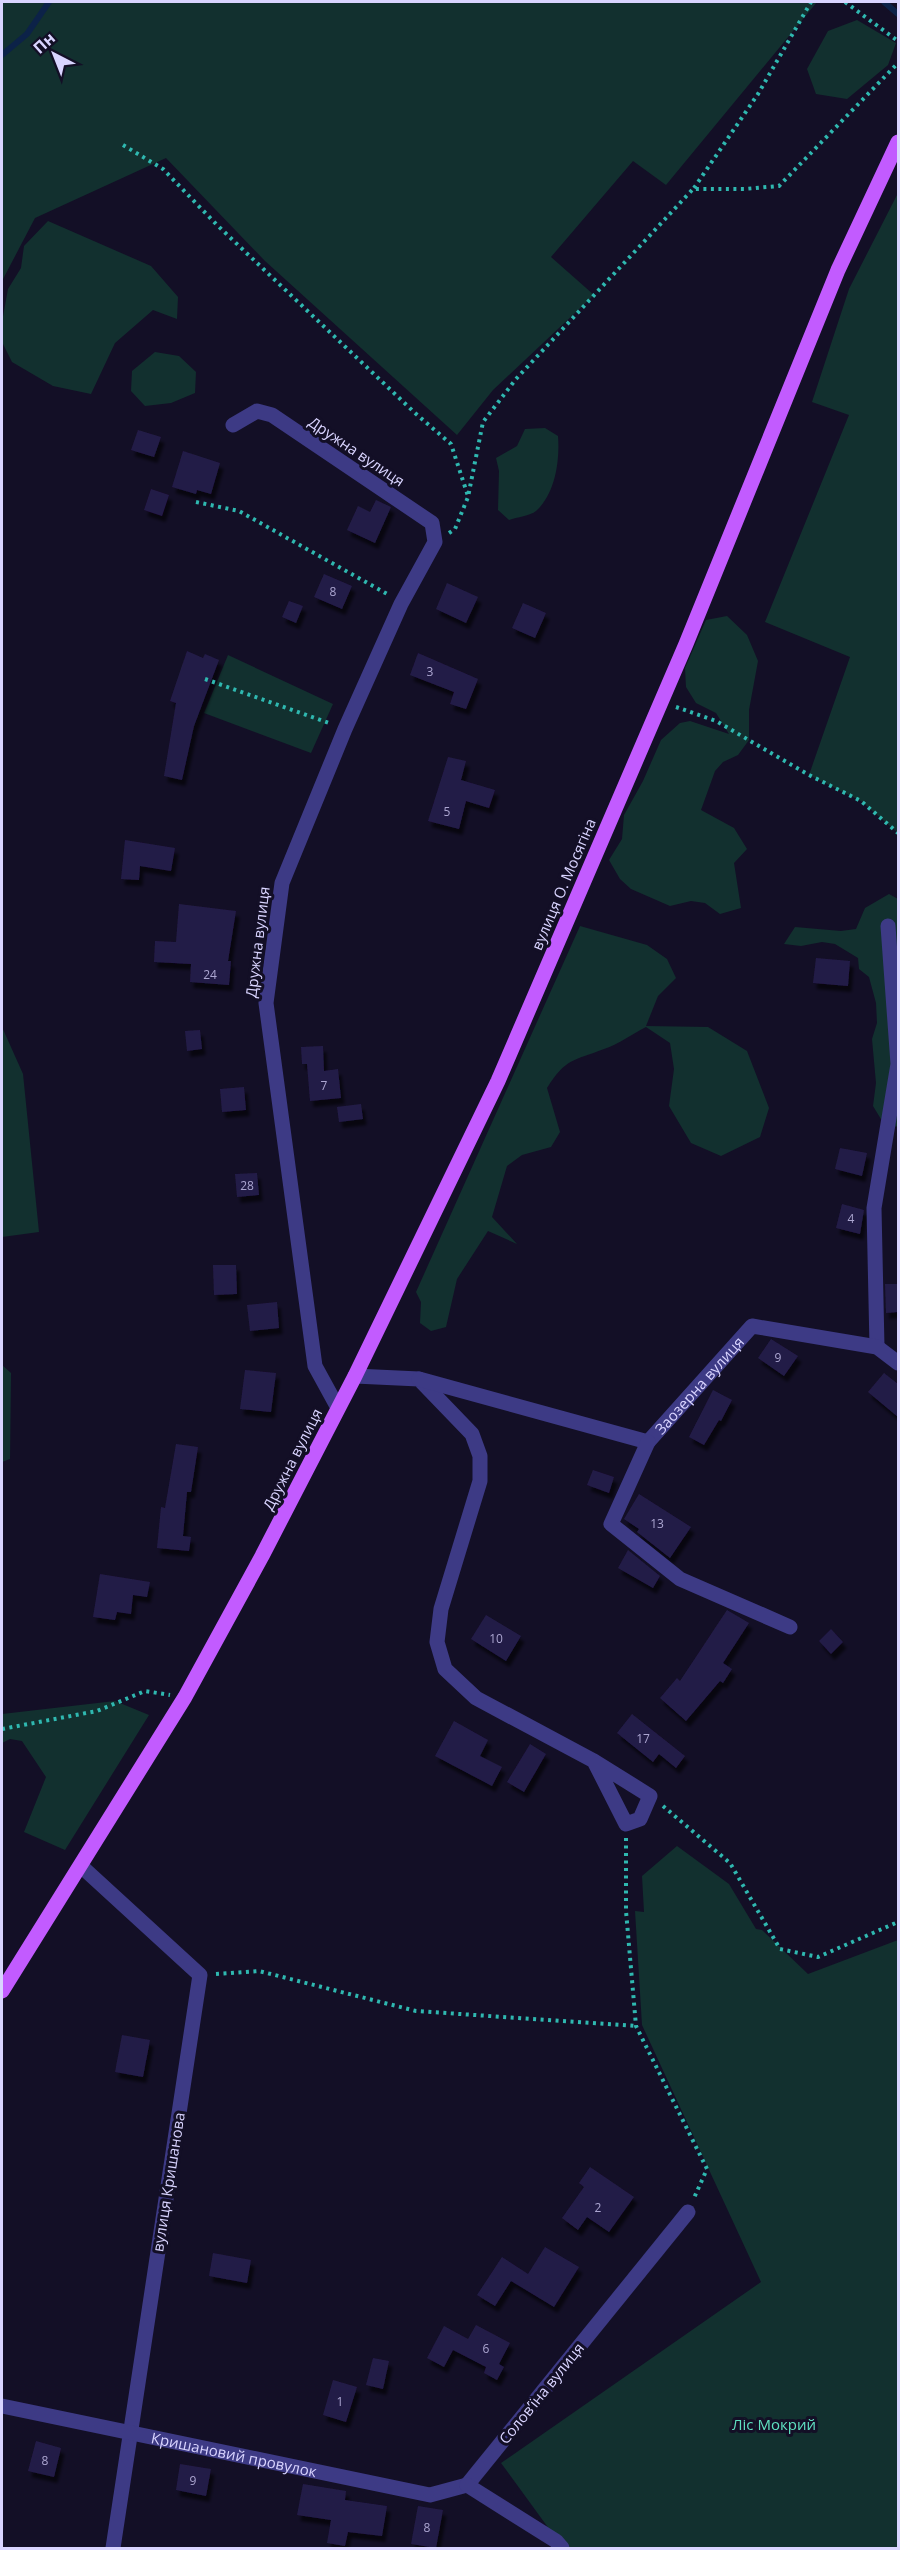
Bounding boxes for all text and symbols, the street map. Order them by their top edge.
north arrow [24,24,84,84]
text: Пн [28,27,60,59]
street label: Дружна вулиця [305,411,409,491]
house number: 8 [330,583,337,600]
house number: 3 [427,663,434,680]
house number: 5 [444,803,451,820]
street label: вулиця О. Мосягіна [526,815,600,953]
street label: Дружна вулиця [240,885,274,999]
house number: 24 [203,966,217,983]
house number: 7 [321,1077,328,1094]
house number: 28 [240,1177,254,1194]
house number: 4 [848,1210,855,1227]
street label: Заозерна вулиця [650,1332,748,1438]
house number: 9 [775,1349,782,1366]
street label: Дружна вулиця [258,1405,326,1513]
house number: 13 [650,1515,664,1532]
house number: 10 [489,1630,503,1647]
house number: 17 [636,1730,650,1747]
street label: вулиця Кришанова [147,2111,189,2253]
house number: 2 [595,2199,602,2216]
street label: Соловʼїна вулиця [494,2338,588,2448]
house number: 6 [483,2340,490,2357]
house number: 1 [337,2393,343,2410]
park label: Ліс Мокрий [732,2414,816,2434]
street label: Кришановий провулок [149,2427,319,2481]
house number: 8 [42,2452,49,2469]
house number: 9 [190,2472,197,2489]
house number: 8 [424,2519,431,2536]

